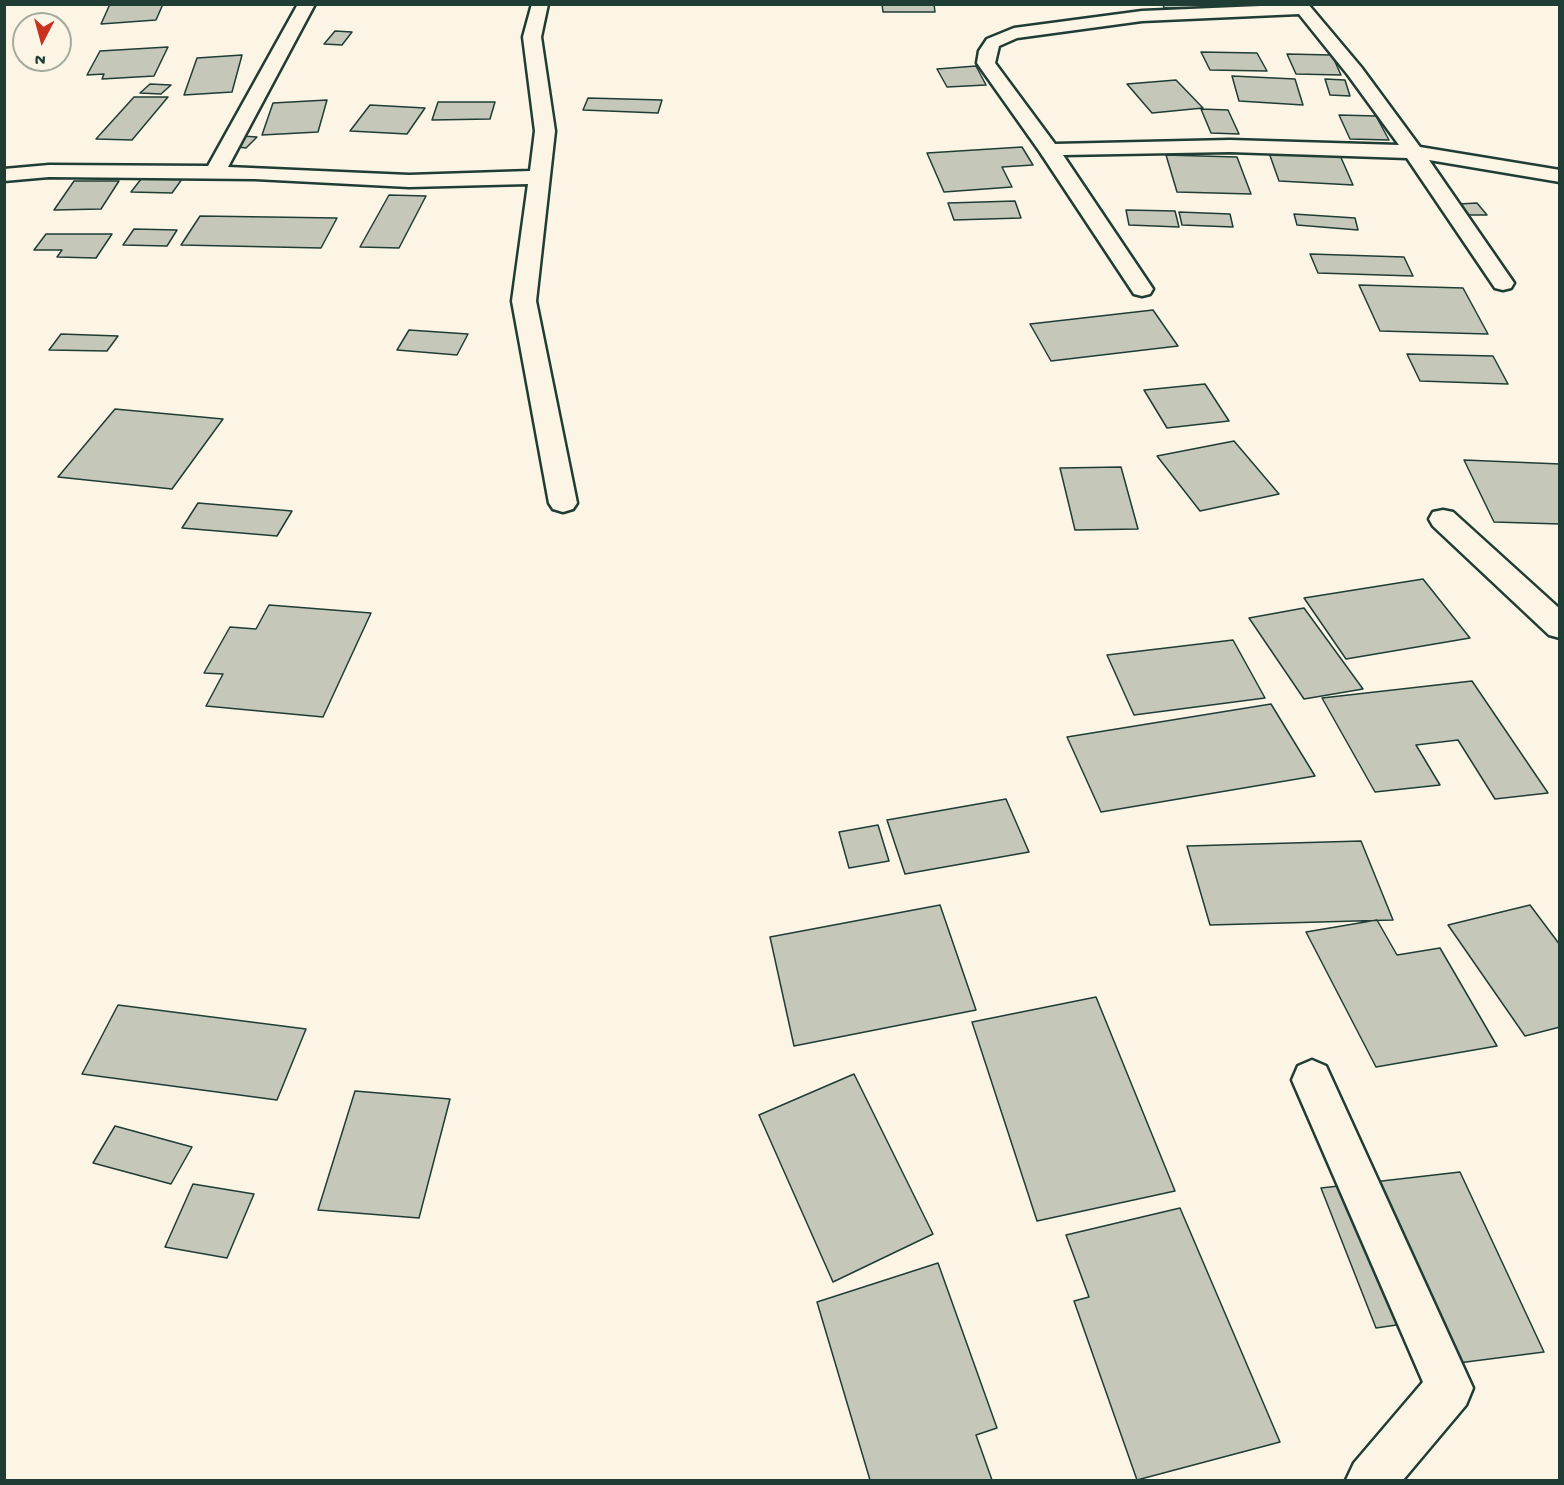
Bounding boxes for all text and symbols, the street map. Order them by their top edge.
north arrow [12,12,72,72]
text: N [34,48,46,68]

